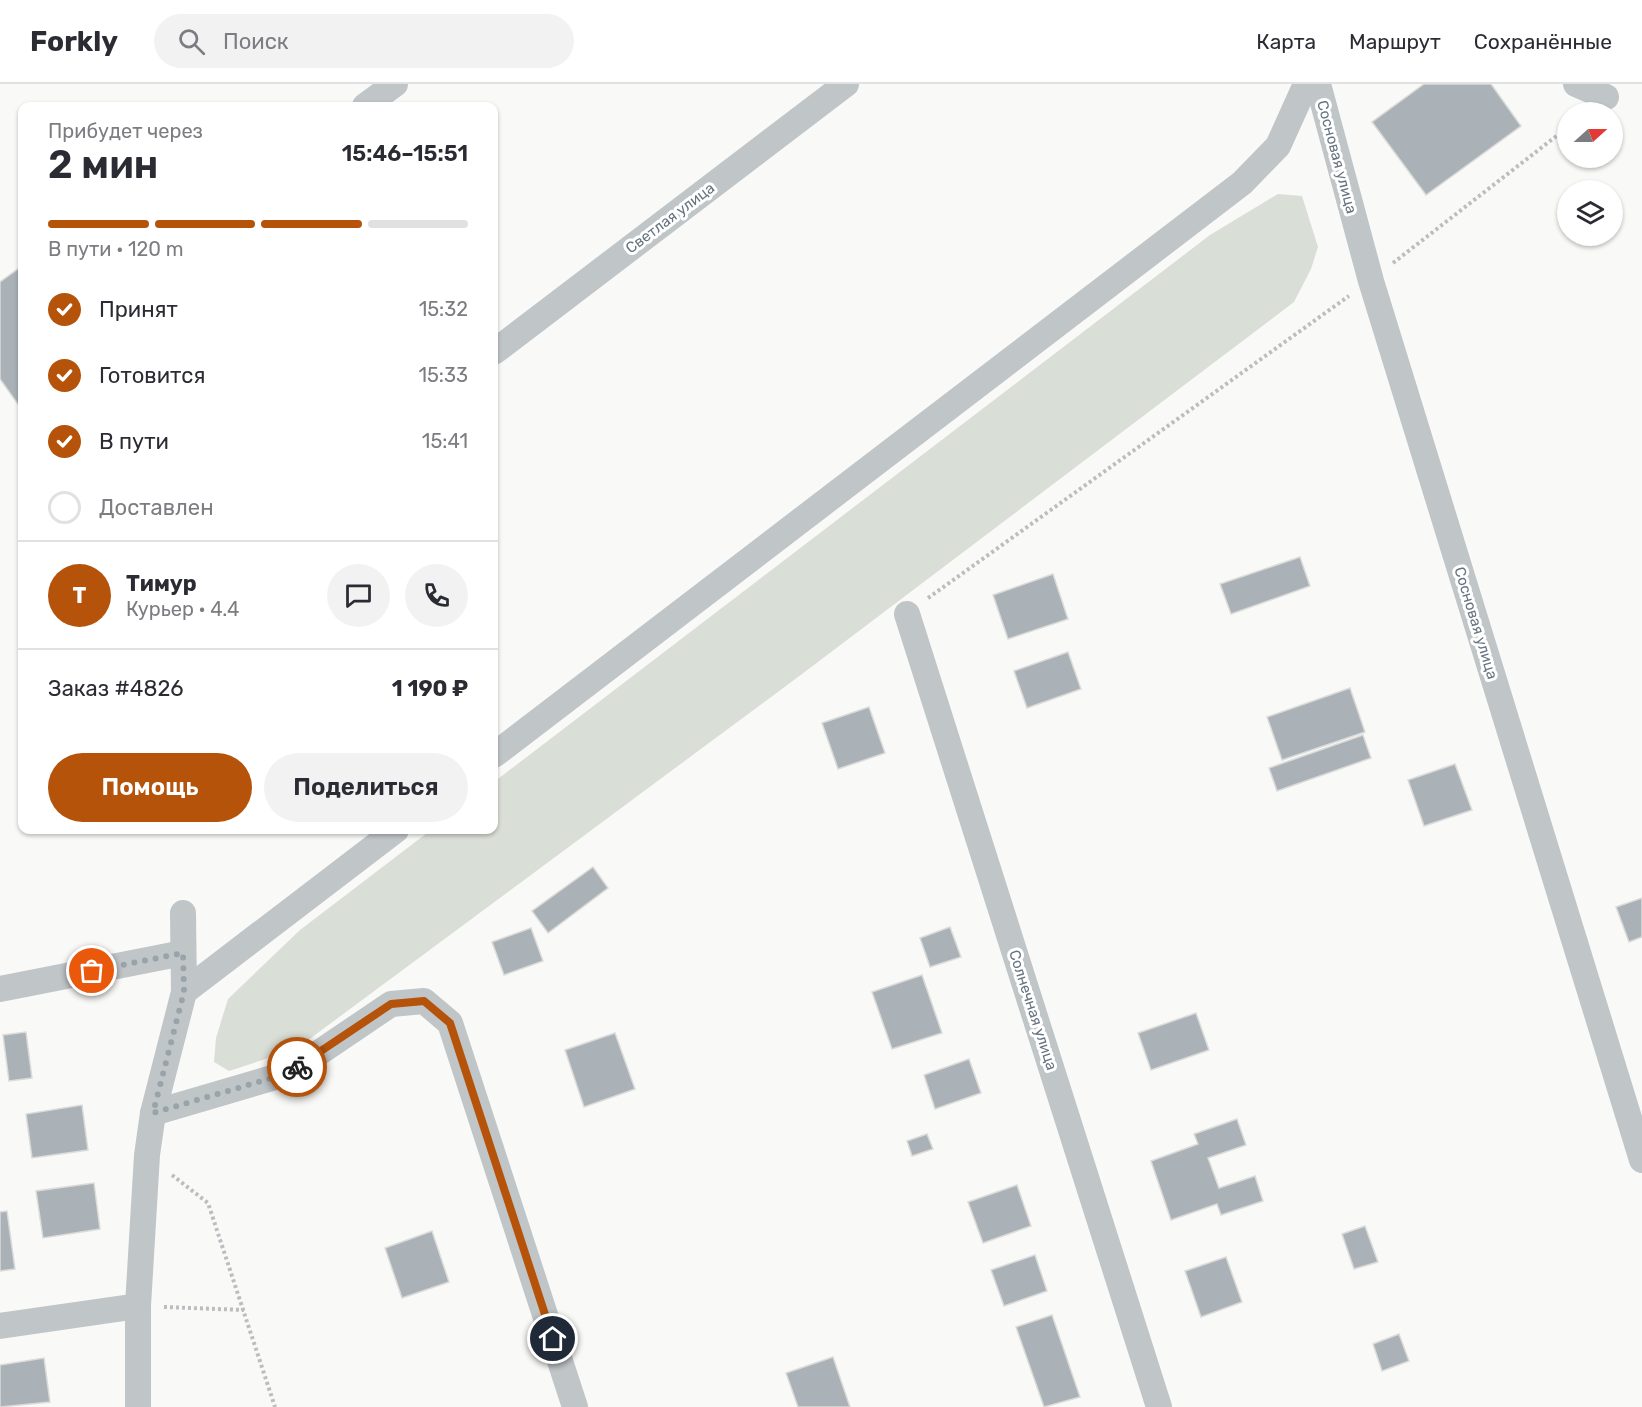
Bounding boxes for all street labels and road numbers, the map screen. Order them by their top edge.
street label: Сосновая улица [1313,98,1361,216]
street label: Светлая улица [622,179,718,257]
street label: Сосновая улица [1450,565,1502,681]
street label: Солнечная улица [1005,948,1061,1072]

